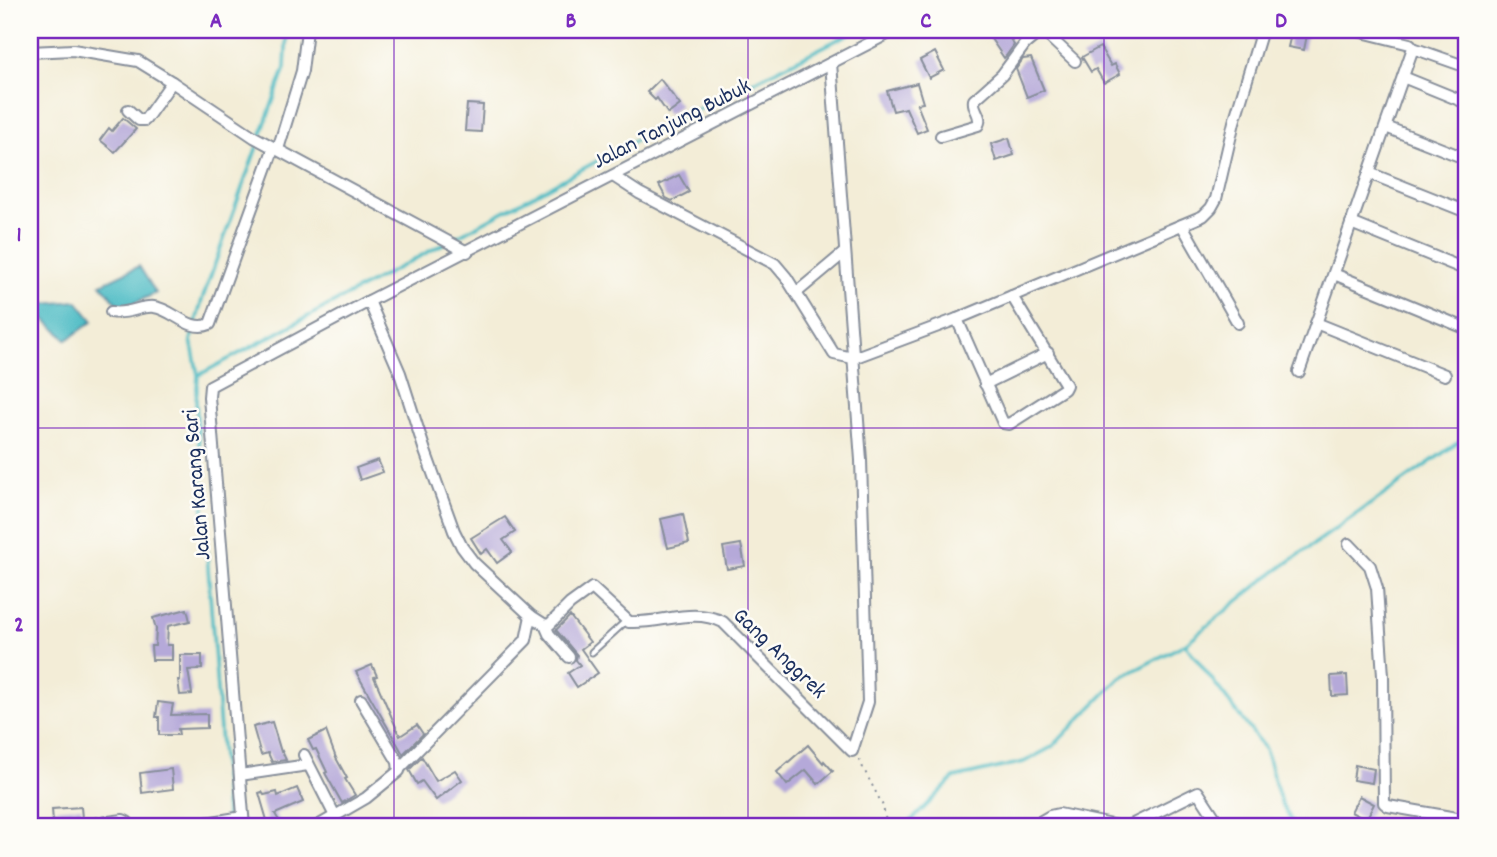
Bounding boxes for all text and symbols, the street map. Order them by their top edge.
text: A [210,6,222,39]
text: B [566,6,577,39]
text: C [920,6,932,39]
text: D [1275,6,1287,39]
street label: Jalan Tanjung Bubuk [588,71,758,179]
text: 1 [16,220,22,253]
street label: Jalan Karang Sari [175,408,222,562]
street label: Gang Anggrek [724,601,833,708]
text: 2 [14,610,24,643]

